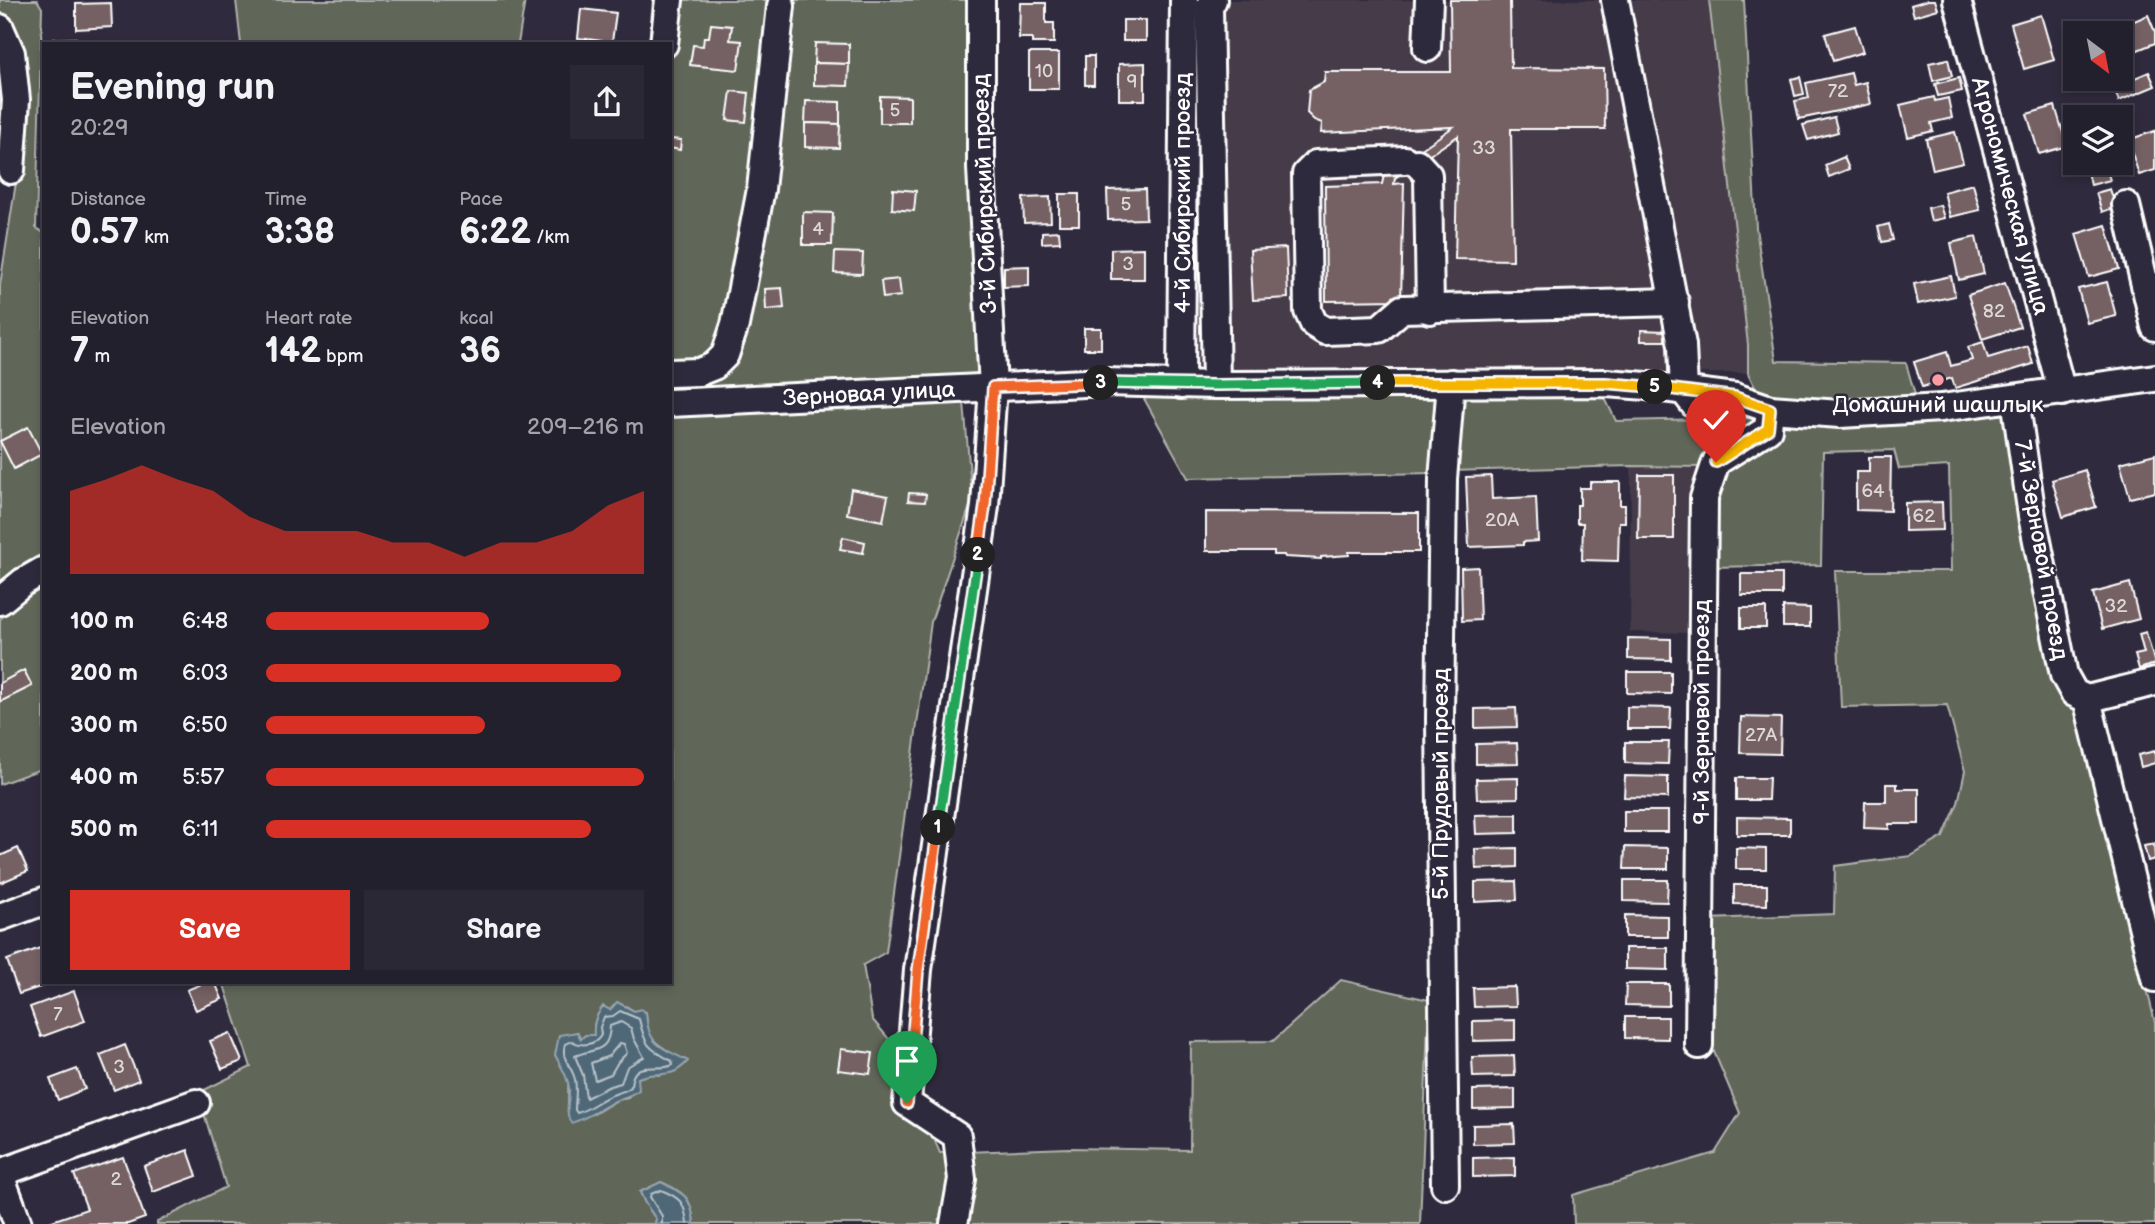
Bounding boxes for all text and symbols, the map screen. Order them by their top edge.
north arrow [2063,21,2133,91]
map controls [2063,21,2133,175]
house number: 10 [1035,60,1053,83]
text: Evening run [70,65,275,110]
button: share [570,65,644,139]
house number: 9 [1127,71,1137,94]
street label: 3-й Сибирский проезд [967,73,1003,315]
street label: 4-й Сибирский проезд [1169,73,1197,313]
street label: Агрономическая улица [1965,73,2055,318]
house number: 72 [1828,80,1849,103]
house number: 5 [890,99,901,122]
button: layers [2063,105,2133,175]
text: 20:29 [70,114,129,142]
house number: 33 [1472,137,1496,160]
text: Distance [70,188,146,211]
text: Time [265,188,307,211]
text: Pace [459,188,503,211]
house number: 5 [1121,193,1132,216]
text: 0.57 [70,211,139,254]
text: 3:38 [265,211,335,254]
text: 6:22 [459,211,531,254]
house number: 4 [812,218,824,241]
text: km [139,226,169,249]
text: /km [531,226,570,249]
house number: 3 [1122,253,1134,276]
house number: 82 [1983,300,2006,323]
text: Elevation [70,307,149,330]
text: Heart rate [265,307,352,330]
text: kcal [459,307,493,330]
text: 7 [70,330,89,373]
text: 142 [265,330,321,373]
text: 36 [459,330,501,373]
text: m [89,345,110,368]
text: bpm [321,345,364,368]
pin: 3 [1084,366,1118,400]
pin: 4 [1360,366,1396,400]
pin: 5 [1638,370,1672,404]
text: 3 [1095,371,1106,394]
text: 4 [1372,371,1383,394]
marker: Домашний шашлык [1930,372,1946,388]
street label: Зерновая улица [782,375,956,412]
text: 5 [1649,375,1660,398]
pin [1686,390,1746,462]
place label: Домашний шашлык [1833,391,2044,419]
icon: check [1697,401,1735,439]
text: Elevation [70,413,166,441]
text: 209–216 m [527,413,644,441]
street label: 7-й Зерновой проезд [2008,438,2074,662]
house number: 64 [1861,480,1885,503]
house number: 62 [1913,505,1936,528]
house number: 20А [1485,509,1519,532]
pin: 2 [960,538,996,572]
text: 2 [972,543,983,566]
house number: 32 [2105,595,2128,618]
street label: 9-й Зерновой проезд [1688,600,1716,824]
text: 100 m [70,607,134,635]
text: 6:48 [182,607,228,635]
text: 200 m [70,659,138,687]
text: 6:03 [182,659,228,687]
street label: 5-й Прудовый проезд [1427,668,1455,900]
text: 300 m [70,711,138,739]
text: 6:50 [182,711,227,739]
house number: 27А [1745,724,1778,747]
text: 400 m [70,763,138,791]
text: 5:57 [182,763,224,791]
pin: 1 [920,810,956,846]
text: 500 m [70,815,138,843]
text: 6:11 [182,815,219,843]
text: 1 [934,816,942,839]
button: Save [70,890,350,970]
button: Share [364,890,644,970]
house number: 7 [53,1003,63,1026]
pin [877,1031,937,1103]
icon: arrive [888,1042,926,1080]
house number: 3 [113,1056,125,1079]
house number: 2 [110,1168,122,1191]

